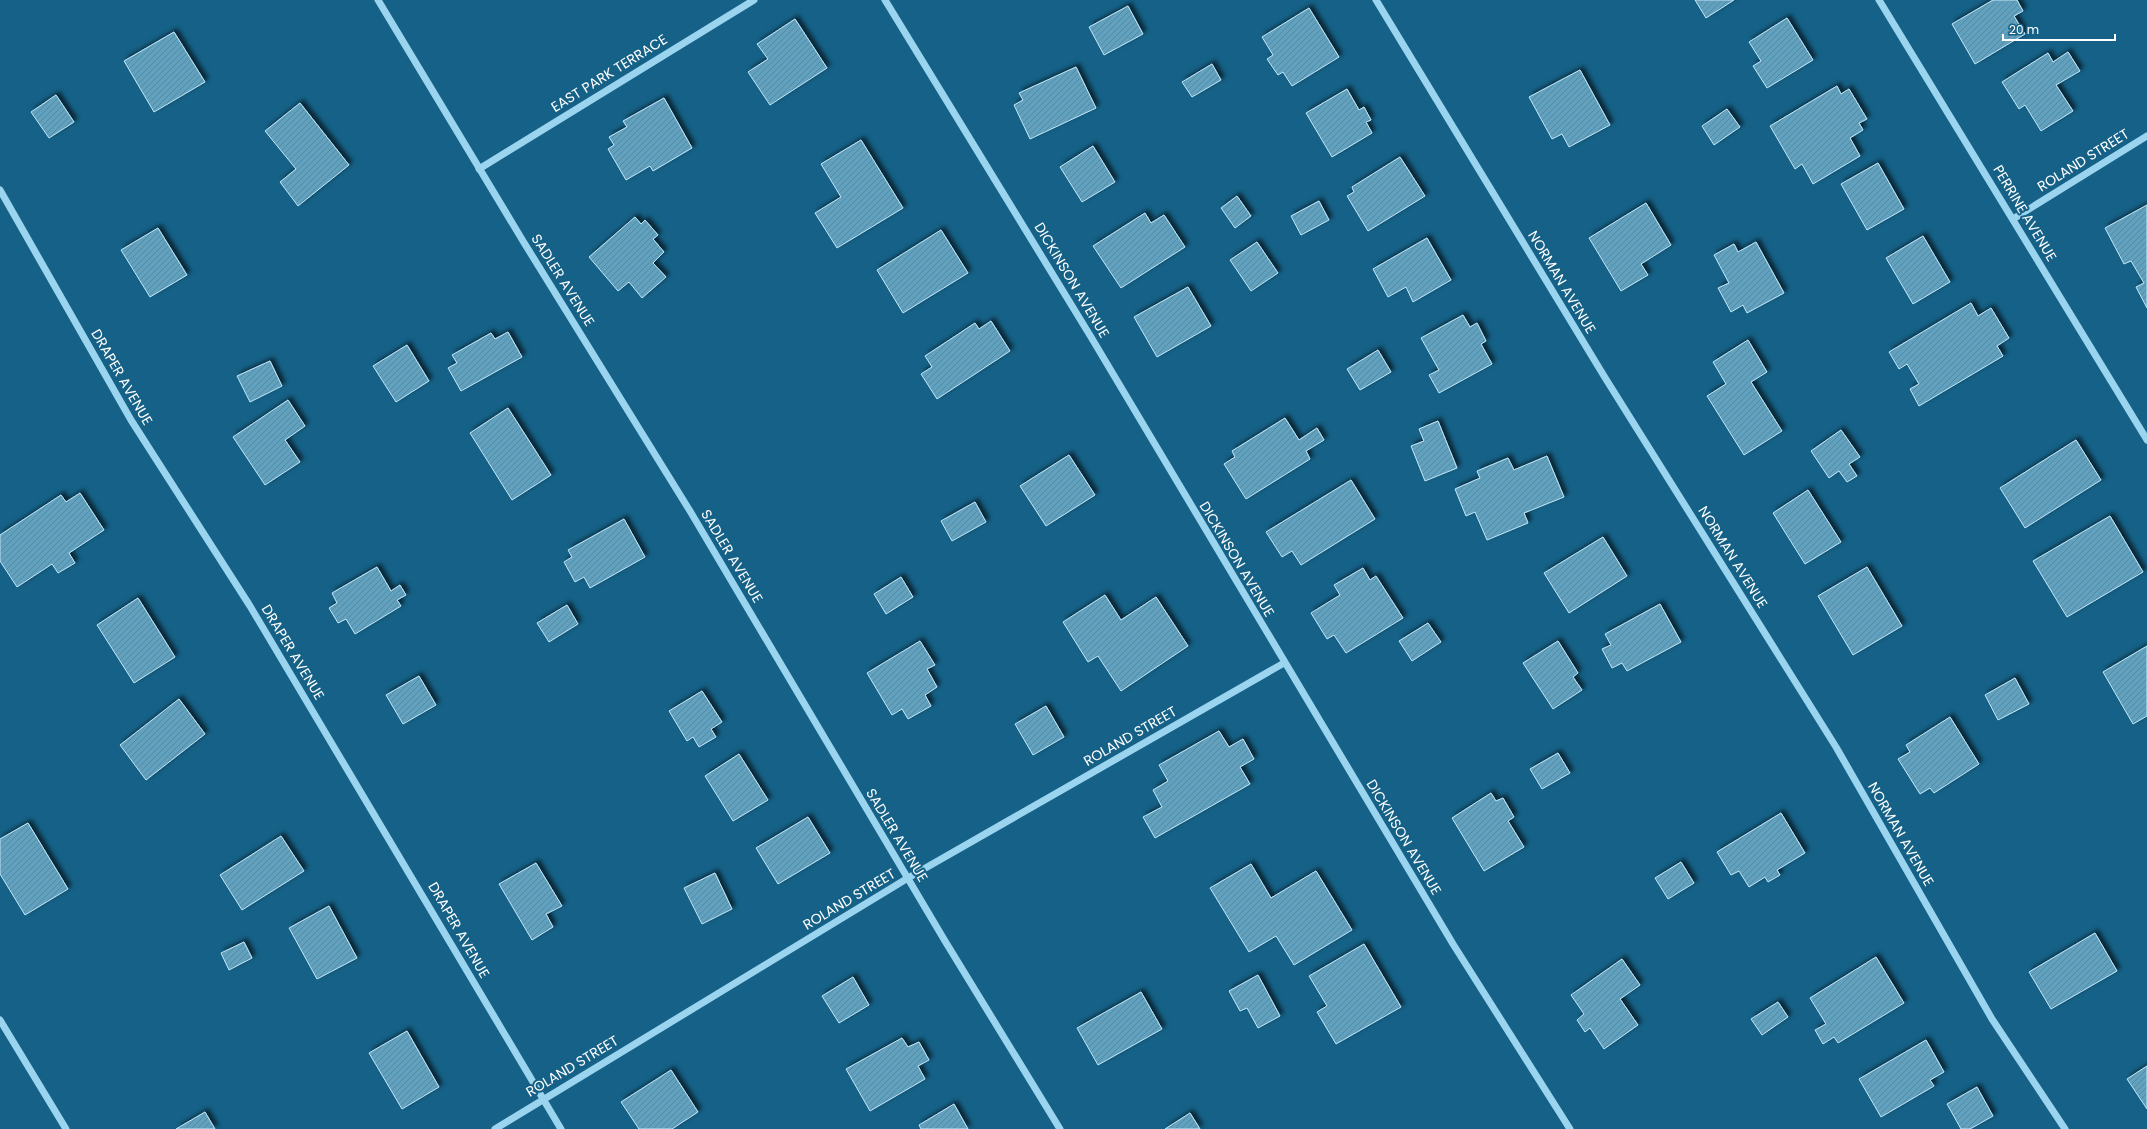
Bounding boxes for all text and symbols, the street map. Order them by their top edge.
scale bar [2003,16,2115,42]
text: 20 m [2009,21,2039,38]
street label: EAST PARK TERRACE [547,29,671,117]
street label: ROLAND STREET [2033,124,2133,196]
street label: PERRINE AVENUE [1988,161,2062,265]
street label: DICKINSON AVENUE [1030,219,1114,341]
street label: NORMAN AVENUE [1523,227,1601,337]
street label: SADLER AVENUE [527,230,599,330]
street label: DRAPER AVENUE [86,325,158,429]
street label: DICKINSON AVENUE [1195,498,1279,620]
street label: NORMAN AVENUE [1694,502,1772,612]
street label: SADLER AVENUE [696,506,768,606]
street label: DRAPER AVENUE [257,601,329,703]
street label: ROLAND STREET [1080,701,1181,771]
street label: DICKINSON AVENUE [1362,776,1446,898]
street label: NORMAN AVENUE [1863,778,1939,890]
street label: SADLER AVENUE [861,785,933,885]
street label: ROLAND STREET [799,863,899,935]
street label: DRAPER AVENUE [423,878,495,982]
street label: ROLAND STREET [522,1030,622,1102]

